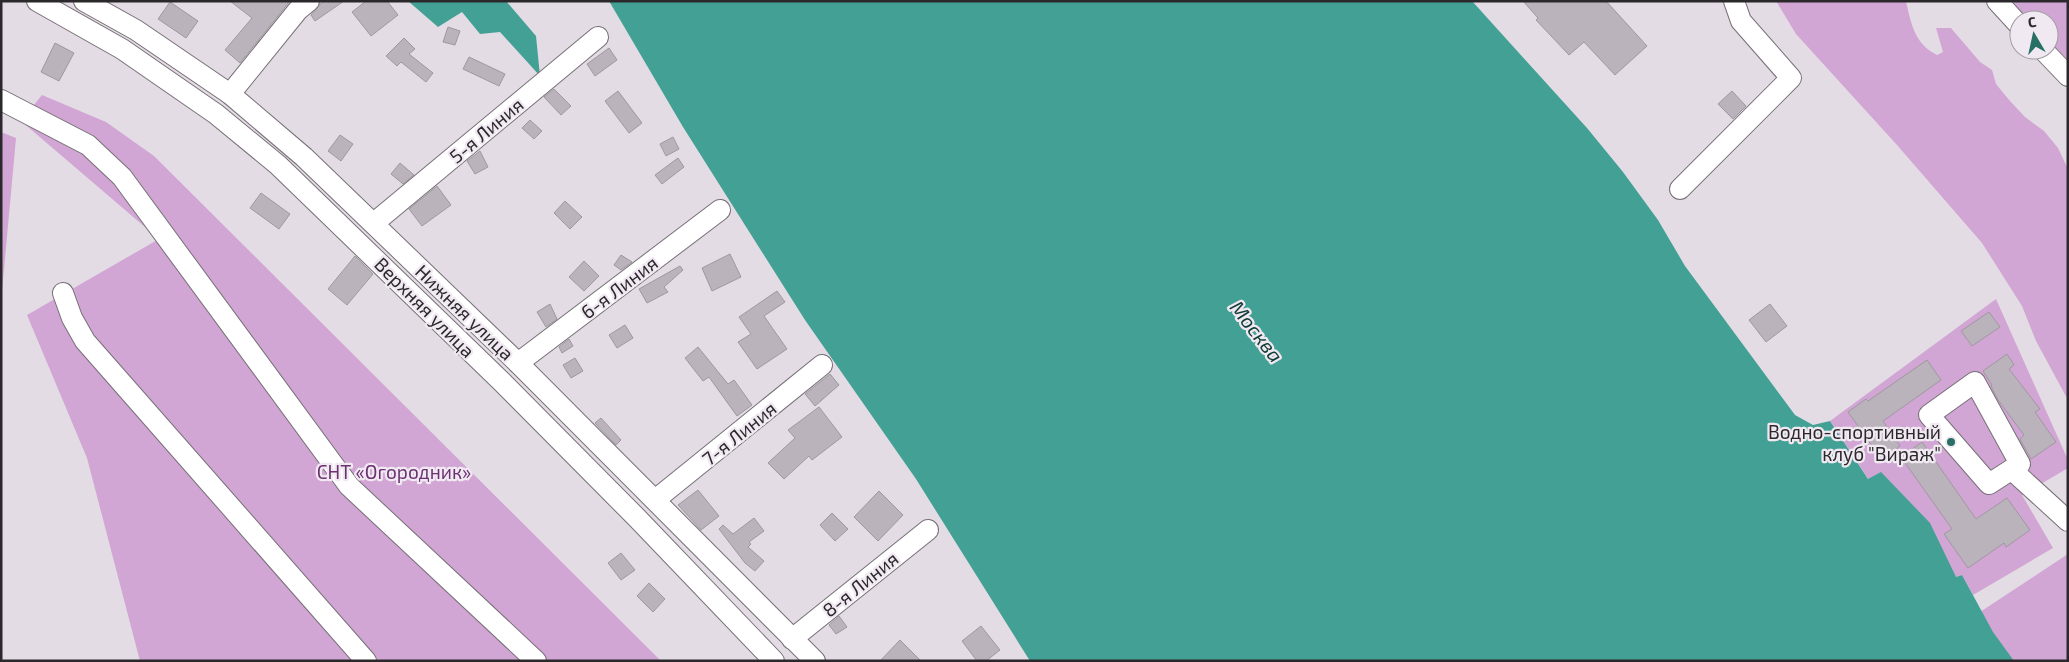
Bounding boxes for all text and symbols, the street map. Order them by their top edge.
north arrow [2009,10,2059,60]
text: С [2026,13,2037,31]
street label: 5-я Линия [444,92,528,168]
street label: 6-я Линия [576,251,662,323]
street label: Верхняя улица [369,252,480,363]
street label: Нижняя улица [410,259,519,365]
water label: Москва [1226,295,1288,367]
street label: 7-я Линия [697,396,781,470]
place label: Водно-спортивный клуб "Вираж" [1768,420,1941,466]
marker: Водно-спортивный клуб "Вираж" [1945,436,1957,448]
park label: СНТ «Огородник» [317,460,471,483]
street label: 8-я Линия [818,547,902,621]

